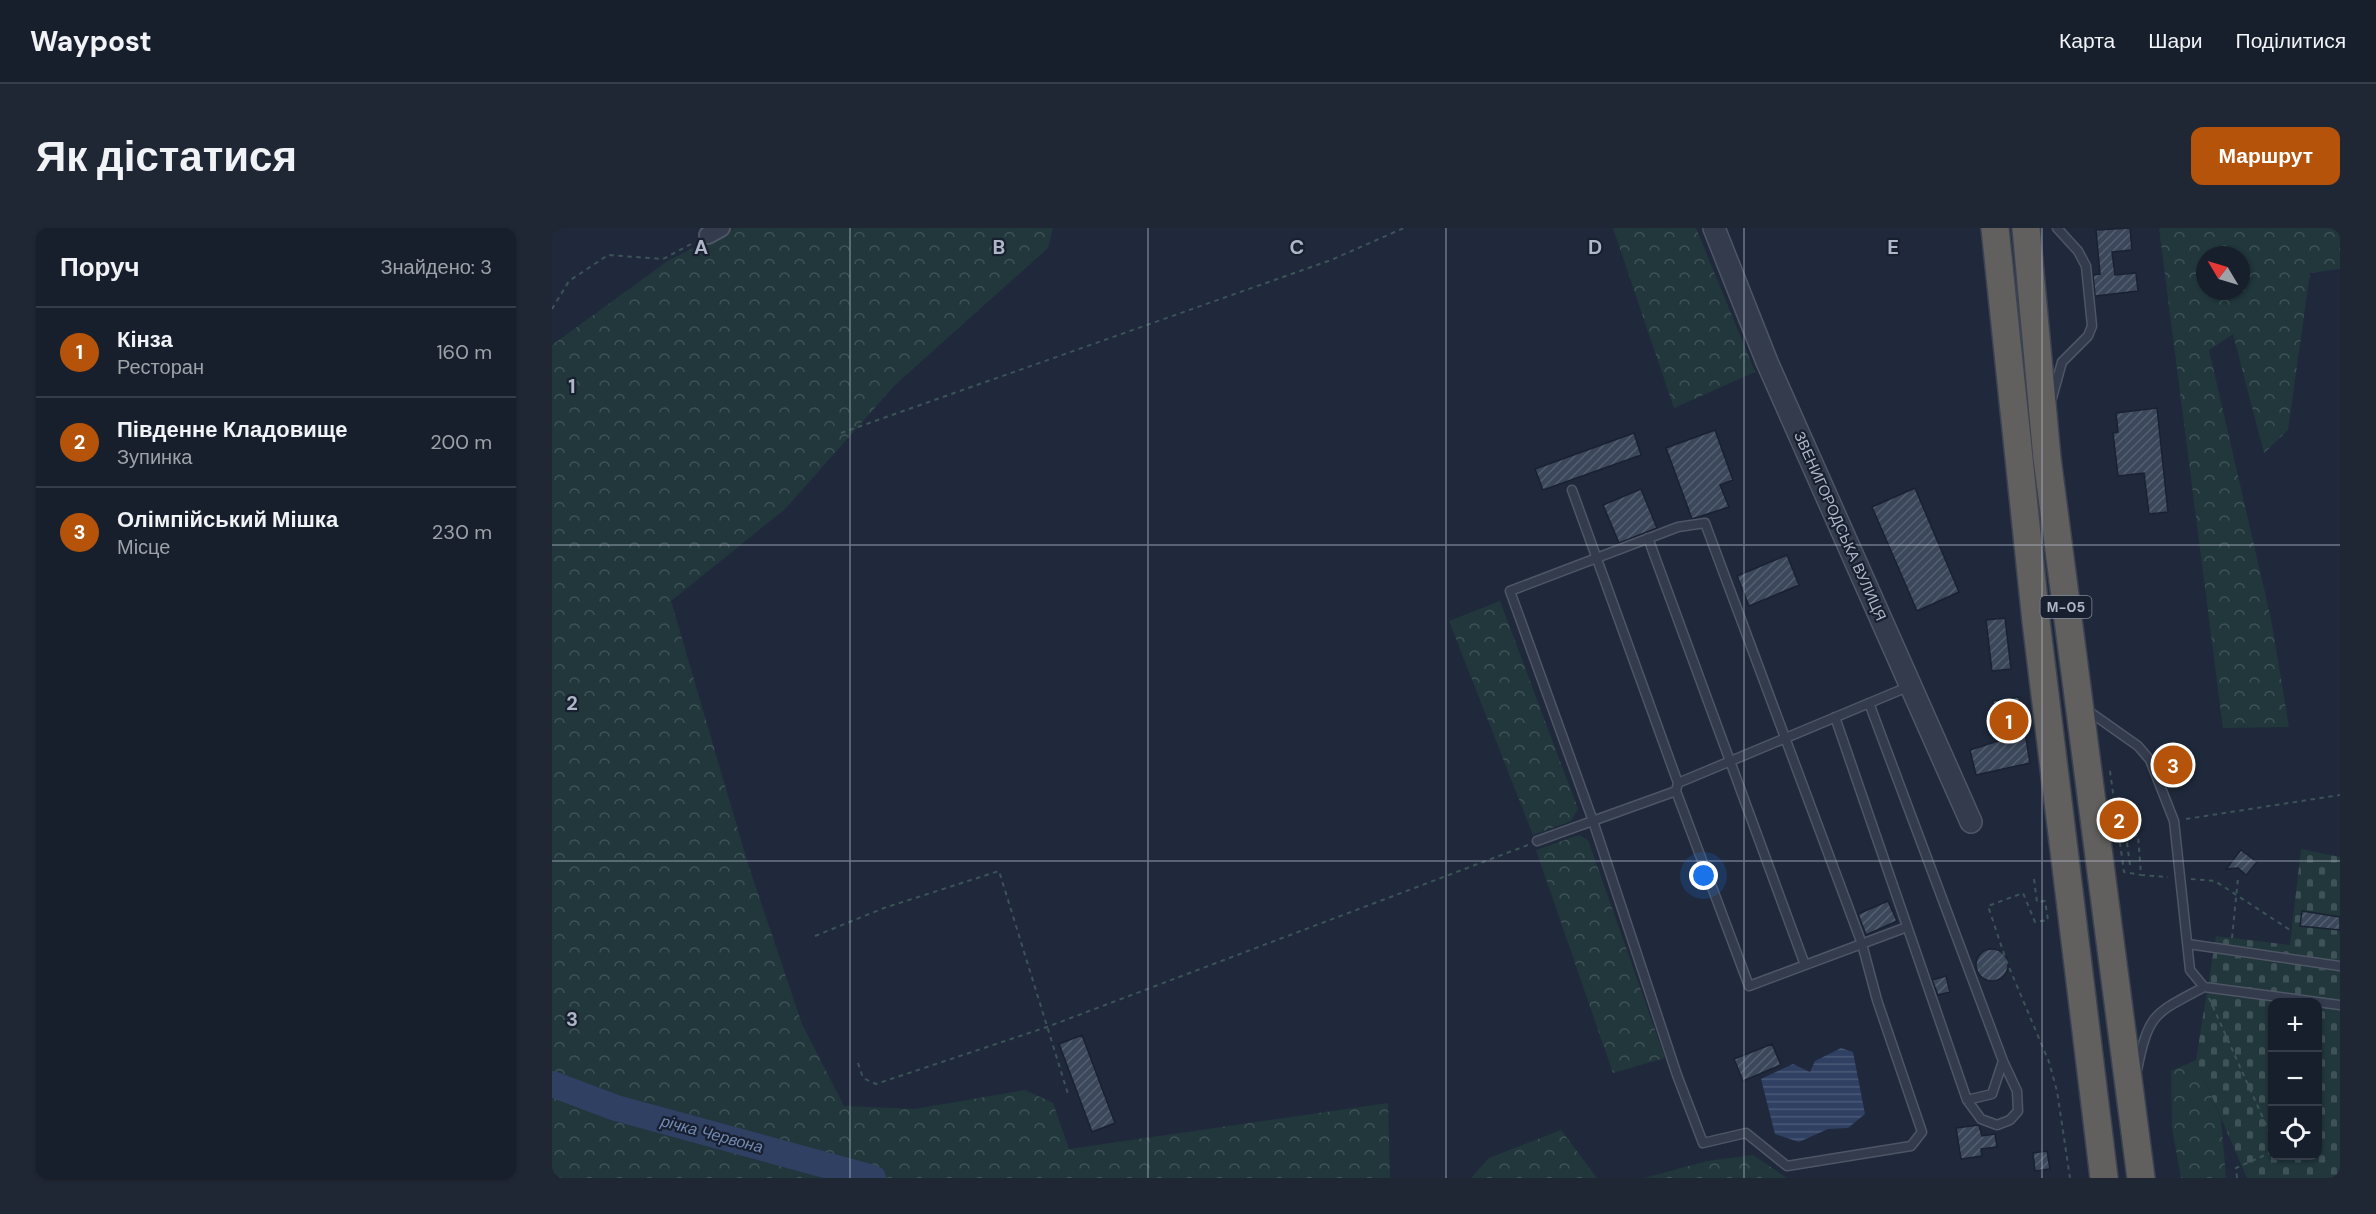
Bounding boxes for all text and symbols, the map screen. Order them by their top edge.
text: Waypost [30,23,152,60]
text: Карта [2059,27,2115,55]
text: Шари [2148,27,2203,55]
text: Поділитися [2236,27,2346,55]
button: Маршрут [2191,127,2340,185]
text: Як дістатися [36,129,297,184]
text: A [694,234,708,260]
text: B [993,234,1005,260]
text: C [1290,234,1304,260]
text: D [1588,234,1602,260]
text: E [1887,234,1899,260]
north arrow [2196,246,2250,300]
text: Поруч [60,250,140,284]
text: Знайдено: 3 [380,254,492,280]
text: Кінза [117,325,173,354]
text: 1 [76,339,83,365]
text: 160 m [436,339,492,365]
text: Ресторан [117,354,204,380]
text: 1 [568,373,576,399]
text: Південне Кладовище [117,415,348,444]
street label: ЗВЕНИГОРОДСЬКА ВУЛИЦЯ [1789,428,1891,624]
text: 2 [74,429,85,455]
text: 200 m [430,429,492,455]
text: Зупинка [117,444,192,470]
text: Олімпійський Мішка [117,505,338,534]
text: 3 [73,519,86,545]
text: 230 m [432,519,492,545]
text: Місце [117,534,170,560]
road number: М-05 [2040,596,2092,618]
text: 2 [566,690,578,716]
pin: 1 [1990,698,2028,744]
pin: 3 [2154,742,2192,788]
pin: 2 [2100,798,2138,842]
your location [1689,861,1718,890]
map controls [2268,998,2322,1160]
button: + [2268,998,2322,1052]
text: 3 [566,1006,578,1032]
button: − [2268,1052,2322,1106]
button: locate [2268,1106,2322,1160]
water label: річка Червона [658,1110,765,1158]

